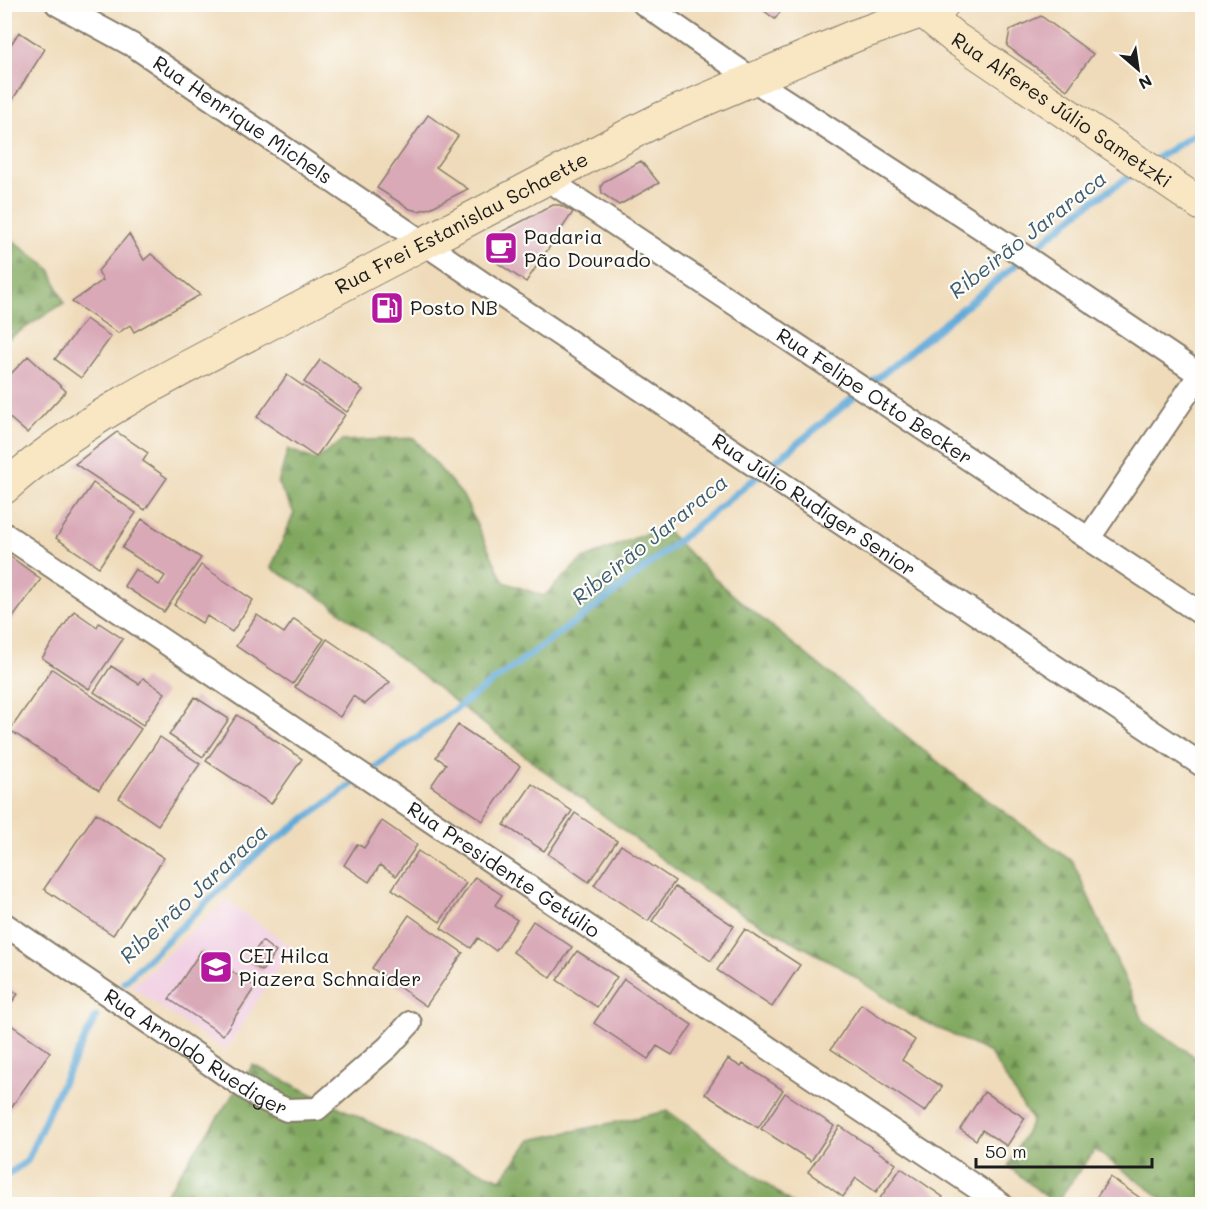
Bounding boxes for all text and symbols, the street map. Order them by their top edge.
street label: Rua Alferes Júlio Sametzki [947,26,1177,193]
north arrow [1108,39,1168,99]
street label: Rua Henrique Michels [148,49,338,189]
text: N [1135,70,1156,95]
street label: Rua Frei Estanislau Schaette [330,145,592,299]
water label: Ribeirão Jararaca [943,164,1111,304]
place label: Padaria Pão Dourado [524,223,651,272]
cafe icon: Padaria Pão Dourado [483,230,519,266]
fuel station icon: Posto NB [369,290,405,326]
place label: Posto NB [410,294,498,320]
street label: Rua Felipe Otto Becker [772,321,978,470]
street label: Rua Júlio Rudiger Senior [708,427,921,582]
water label: Ribeirão Jararaca [566,468,732,610]
street label: Rua Presidente Getúlio [403,795,606,943]
water label: Ribeirão Jararaca [113,817,273,969]
place label: CEI Hilca Piazera Schnaider [239,942,421,991]
school or university icon: CEI Hilca Piazera Schnaider [198,949,234,985]
street label: Rua Arnoldo Ruediger [100,982,292,1121]
scale bar [976,1131,1152,1169]
text: 50 m [985,1139,1027,1163]

